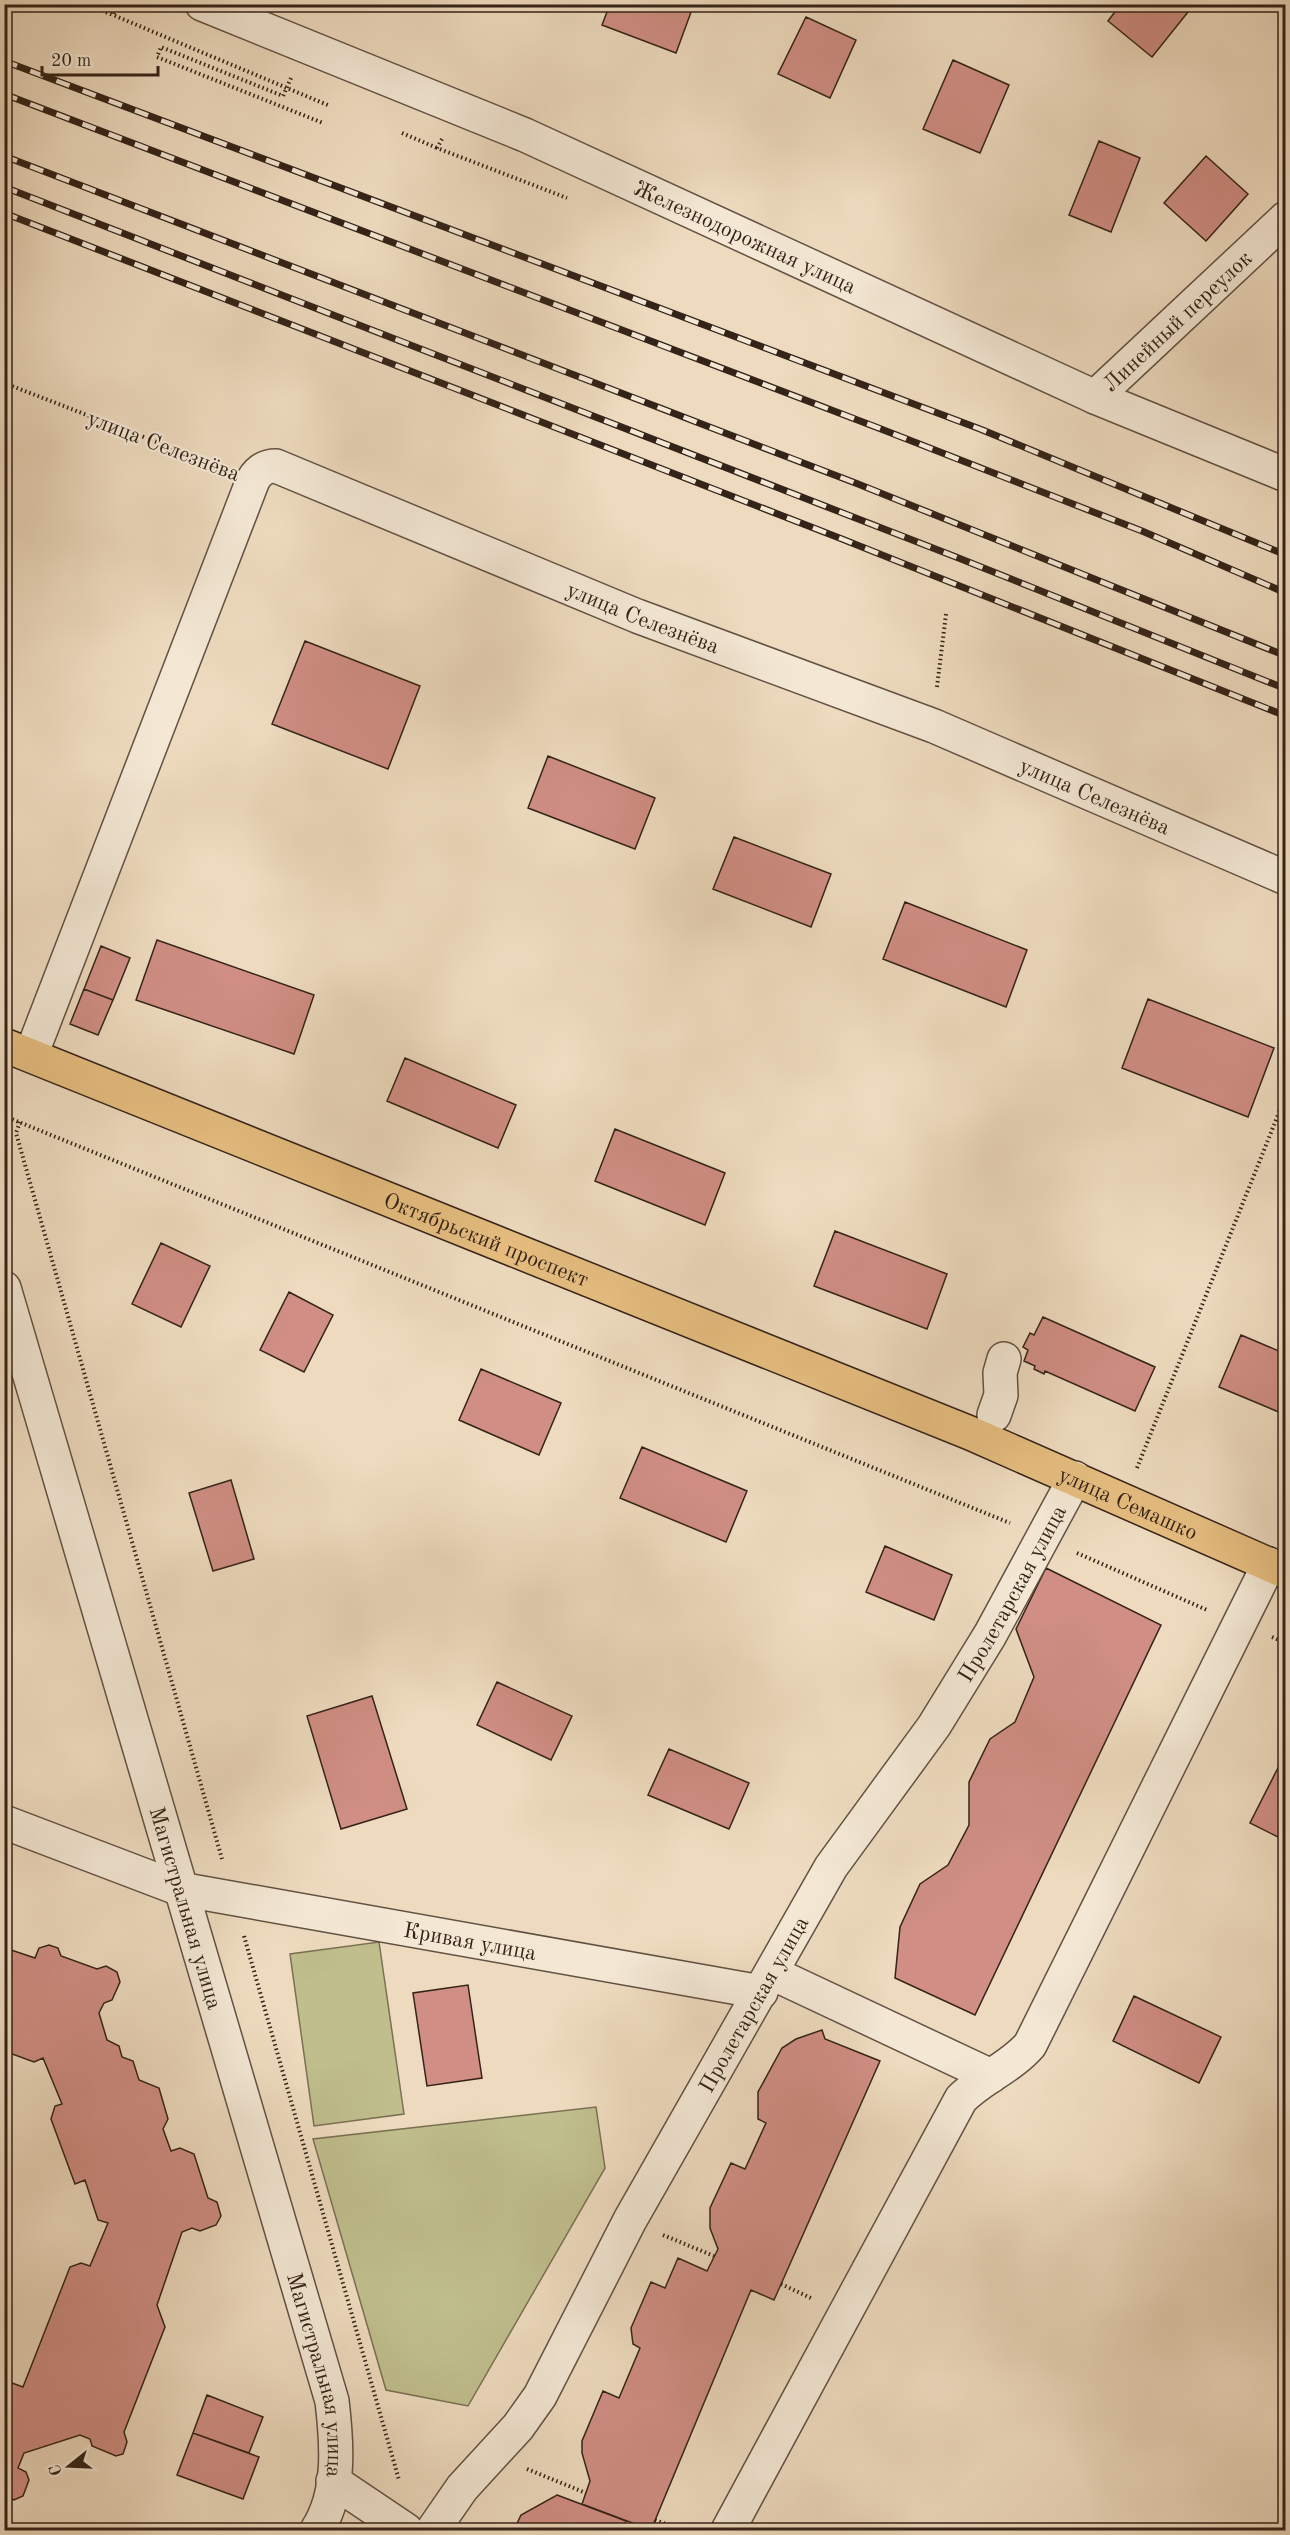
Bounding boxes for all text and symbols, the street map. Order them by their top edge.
scale bar [42,39,158,77]
text: 20 m [51,52,91,70]
street label: Железнодорожная улица [630,178,859,299]
street label: Линейный переулок [1099,247,1257,397]
street label: улица Селезнёва [84,408,243,486]
street label: улица Селезнёва [563,579,722,659]
street label: улица Селезнёва [1016,755,1173,840]
street label: Октябрьский проспект [380,1190,591,1292]
street label: улица Семашко [1055,1464,1200,1545]
street label: Пролетарская улица [955,1502,1071,1687]
street label: Магистральная улица [144,1804,225,2012]
street label: Пролетарская улица [696,1913,814,2097]
street label: Кривая улица [402,1920,538,1965]
street label: Магистральная улица [282,2271,345,2478]
north arrow [39,2436,99,2496]
text: С [47,2463,66,2478]

